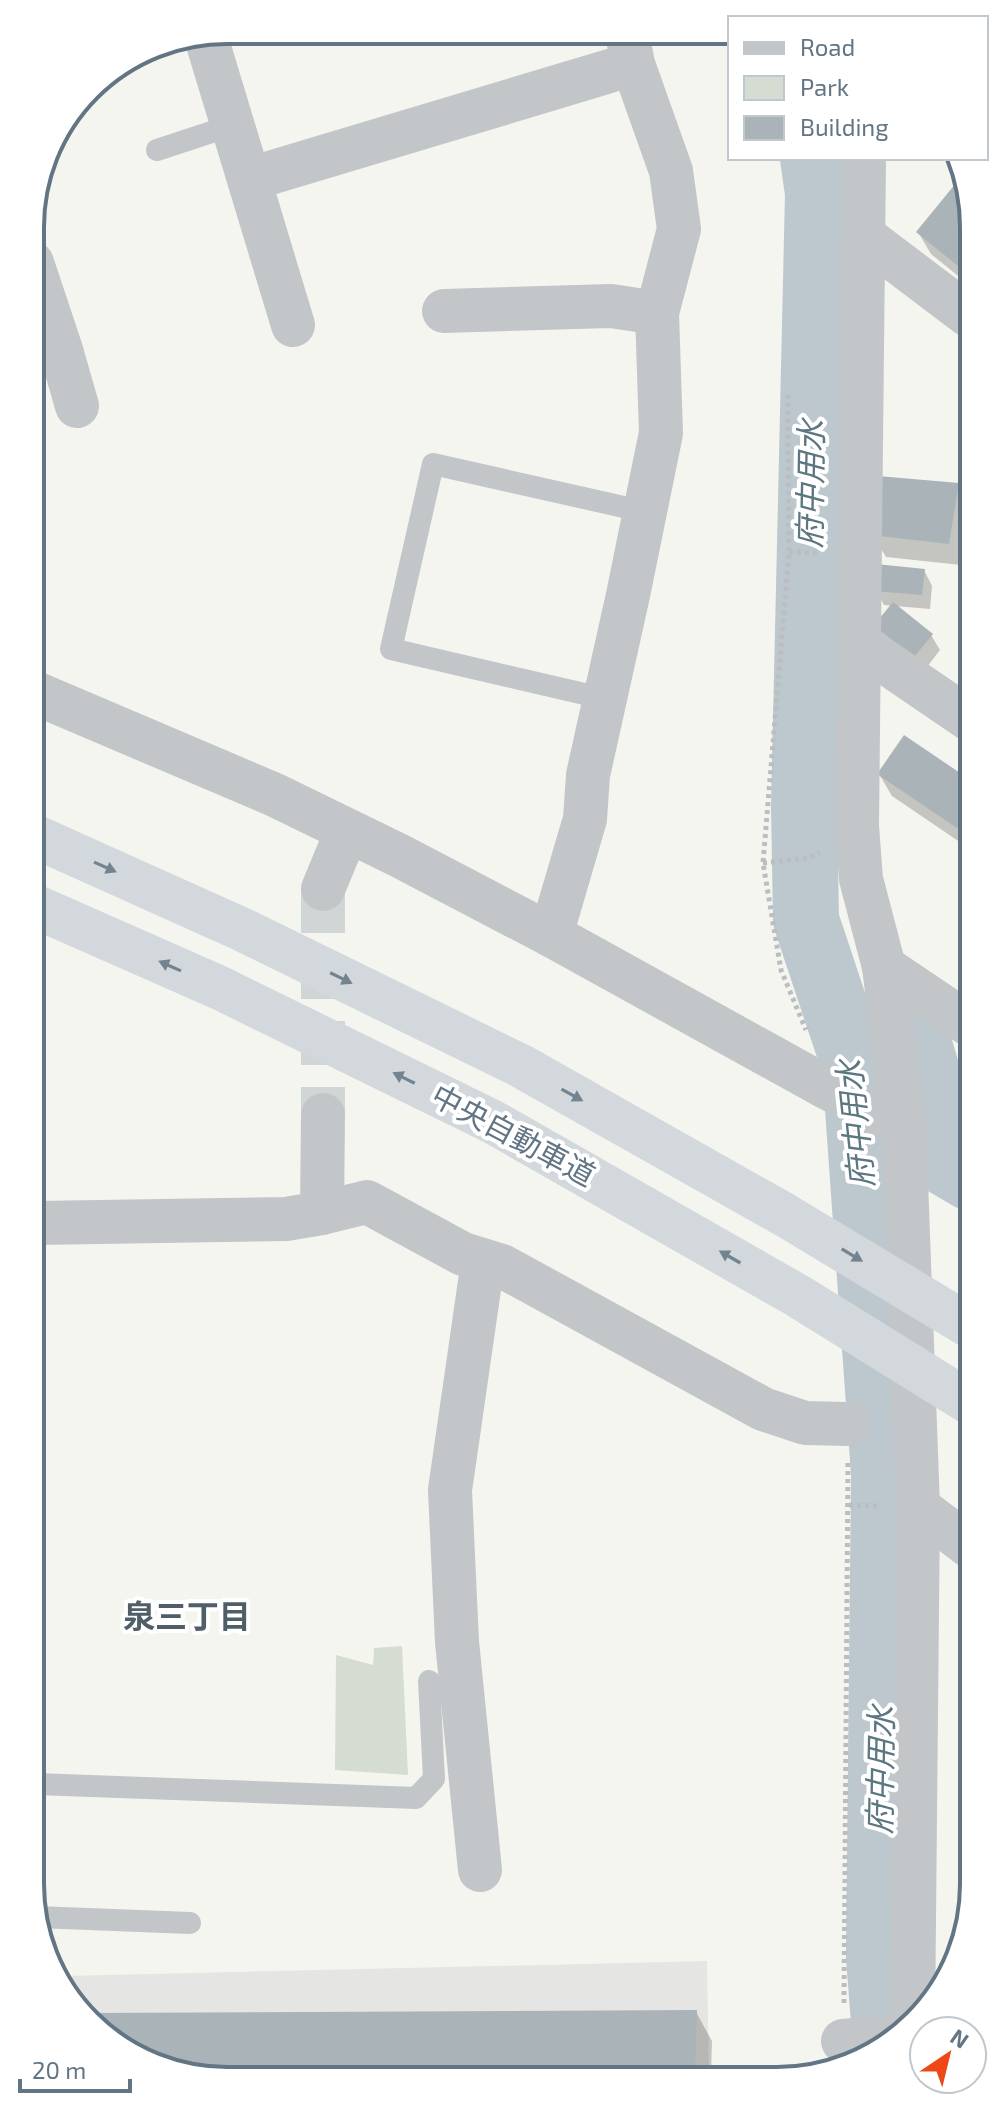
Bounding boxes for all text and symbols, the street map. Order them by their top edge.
legend [728,16,988,160]
text: Road [800,32,855,61]
text: Park [800,72,849,101]
text: Building [800,112,889,141]
water label: 府中用水 [789,417,829,548]
one-way arrow [94,860,117,874]
one-way arrow [158,959,182,972]
one-way arrow [329,971,352,984]
water label: 府中用水 [828,1056,880,1190]
one-way arrow [393,1071,416,1085]
street label: 中央自動車道 [426,1076,602,1192]
one-way arrow [561,1088,584,1102]
one-way arrow [841,1248,863,1262]
one-way arrow [719,1250,741,1264]
district label: 泉三丁目 [123,1596,251,1634]
water label: 府中用水 [859,1703,899,1834]
north arrow [908,2015,988,2095]
text: N [946,2023,974,2053]
scale bar [20,2043,130,2093]
text: 20 m [32,2055,86,2084]

